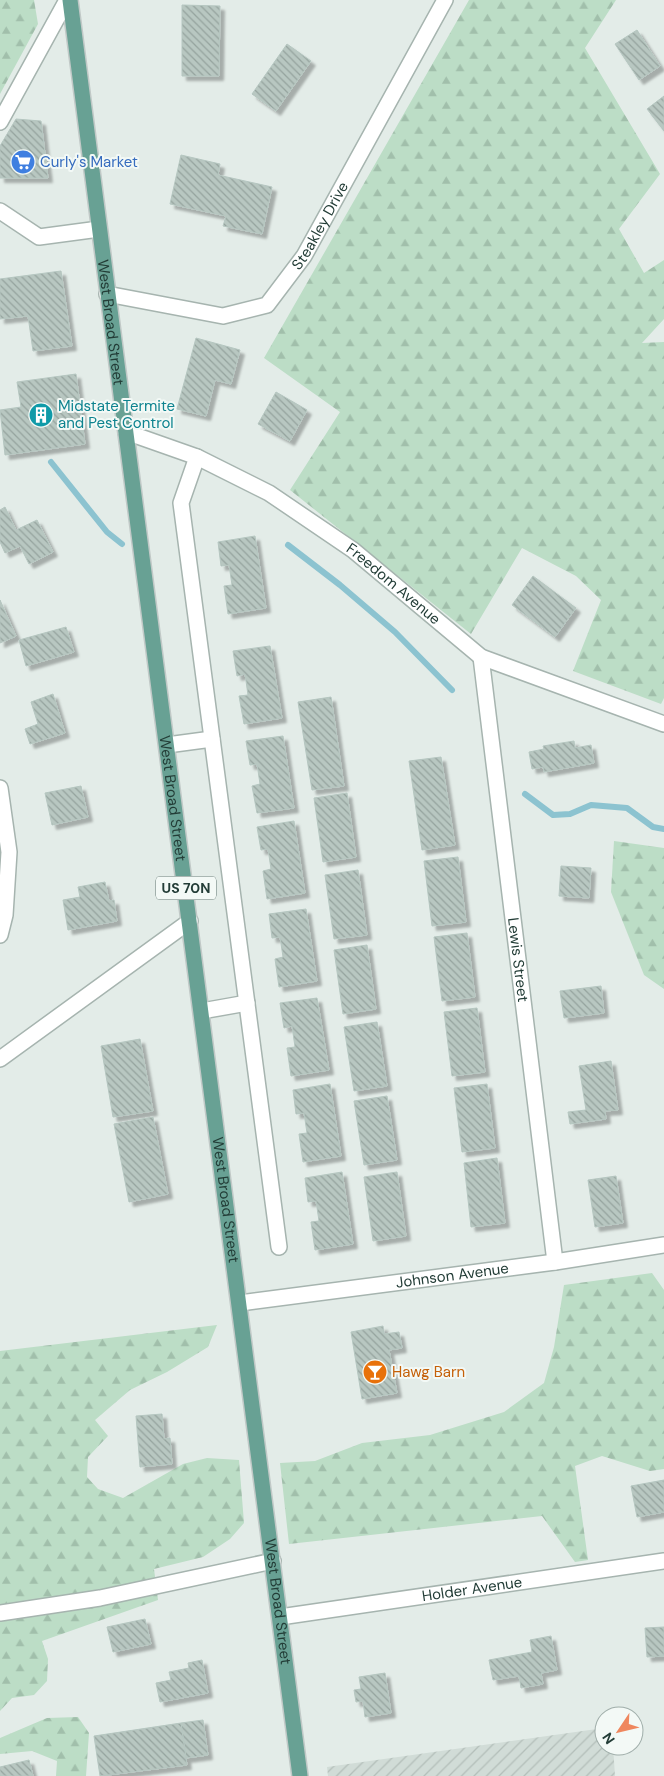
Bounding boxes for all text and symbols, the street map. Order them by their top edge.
supermarket icon: Curly's Market [10,149,36,175]
place label: Curly's Market [40,152,138,172]
street label: Steakley Drive [287,178,353,274]
street label: West Broad Street [93,258,129,387]
place label: Midstate Termite and Pest Control [58,396,175,433]
building icon: Midstate Termite and Pest Control [28,402,54,428]
street label: Freedom Avenue [343,538,445,629]
street label: West Broad Street [155,734,191,863]
road number: US 70N [156,876,216,900]
street label: Lewis Street [503,916,533,1003]
street label: West Broad Street [208,1136,244,1264]
street label: Johnson Avenue [395,1258,510,1293]
bar icon: Hawg Barn [362,1359,388,1385]
place label: Hawg Barn [392,1362,465,1382]
street label: West Broad Street [260,1537,296,1666]
street label: Holder Avenue [421,1572,523,1606]
north arrow [594,1706,644,1756]
text: N [598,1729,619,1748]

